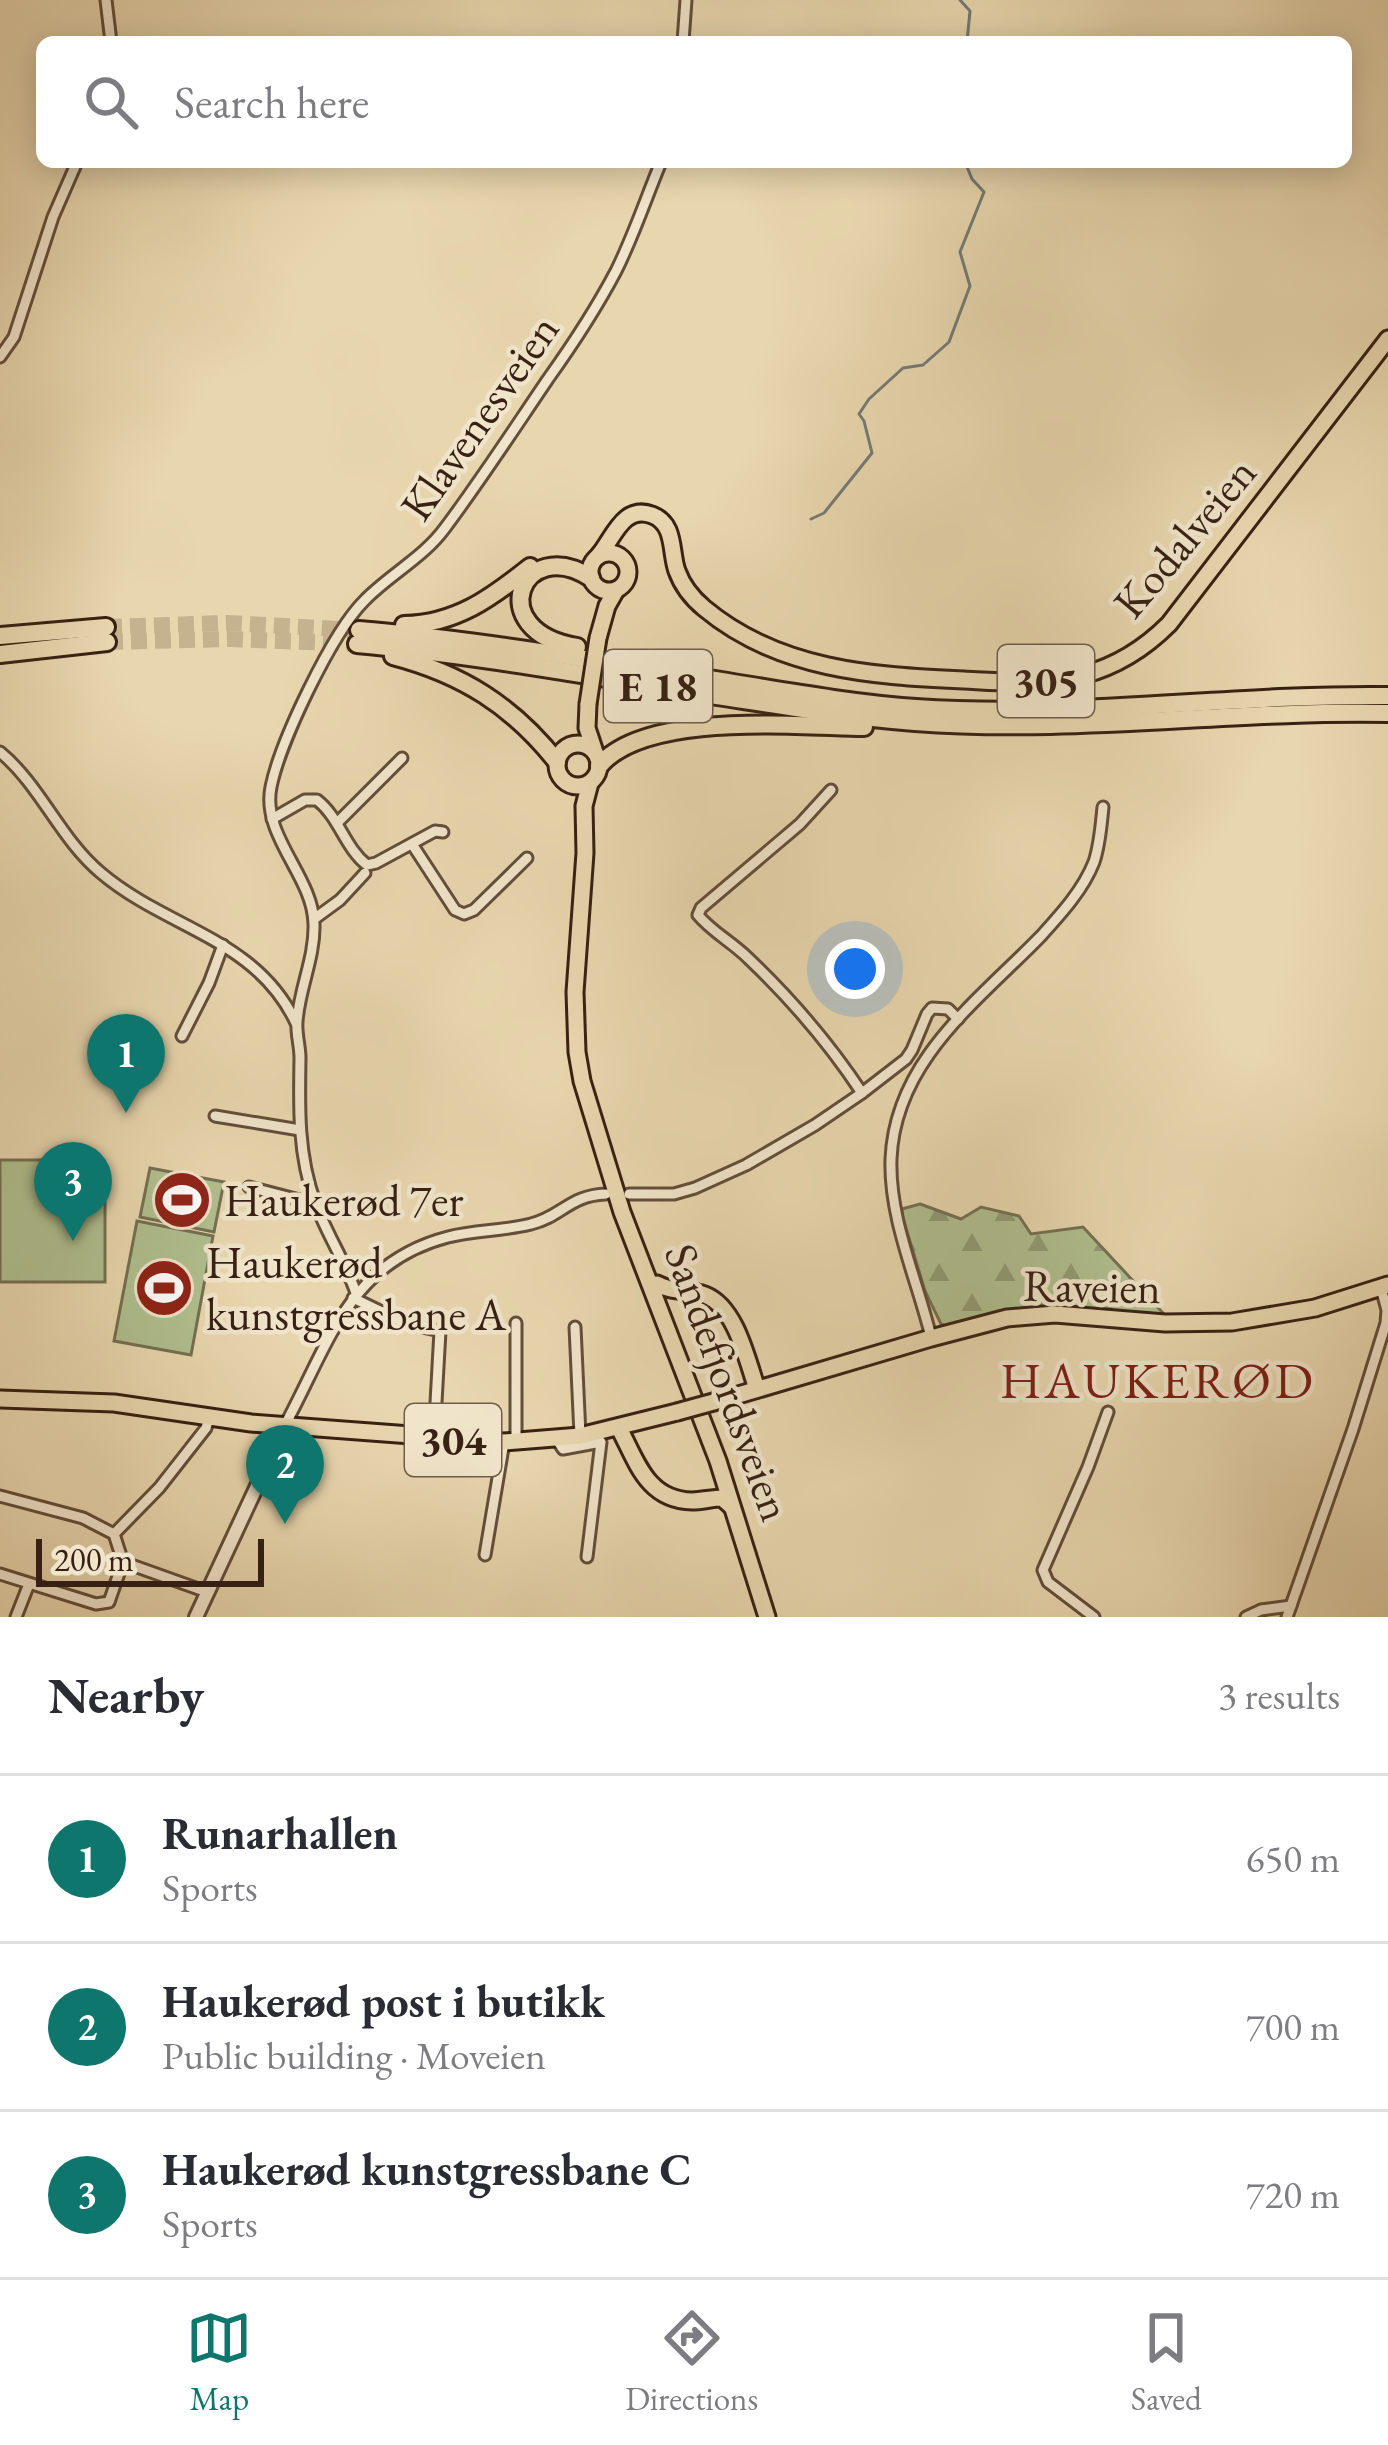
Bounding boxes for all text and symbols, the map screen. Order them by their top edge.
search box [36,36,1352,168]
icon: search [78,69,144,135]
text: Search here [174,73,369,131]
street label: Klavenesveien [387,302,571,532]
street label: Kodalveien [1100,444,1268,630]
road number: 305 [998,645,1094,717]
road number: E 18 [604,650,712,722]
your location [825,939,885,999]
pin: 1 [87,1014,165,1113]
pin: 3 [34,1142,112,1241]
sports icon: Haukerød 7er [151,1169,213,1231]
place label: Haukerød 7er [224,1171,464,1229]
place label: Haukerød kunstgressbane A [206,1233,507,1343]
street label: Sandefjordsveien [652,1236,806,1528]
street label: Raveien [1023,1256,1161,1316]
sports icon: Haukerød kunstgressbane A [133,1257,195,1319]
district label: HAUKERØD [1000,1347,1316,1413]
road number: 304 [405,1404,501,1476]
pin: 2 [246,1425,324,1524]
scale bar [36,1533,264,1586]
text: 200 m [54,1538,134,1581]
text: Nearby [48,1662,204,1728]
text: 3 results [1218,1670,1340,1721]
text: Runarhallen [162,1804,398,1862]
text: 1 [77,1833,97,1884]
text: 650 m [1246,1833,1340,1884]
text: Sports [162,1862,258,1913]
text: Haukerød post i butikk [162,1972,605,2030]
text: 2 [77,2001,97,2052]
text: 700 m [1246,2001,1340,2052]
text: Public building · Moveien [162,2030,546,2081]
text: Haukerød kunstgressbane C [162,2140,692,2198]
text: 3 [77,2169,97,2220]
text: 720 m [1246,2169,1340,2220]
text: Sports [162,2198,258,2249]
tab: Map [186,2305,252,2420]
tab: Directions [625,2305,758,2420]
tab: Saved [1131,2305,1202,2420]

